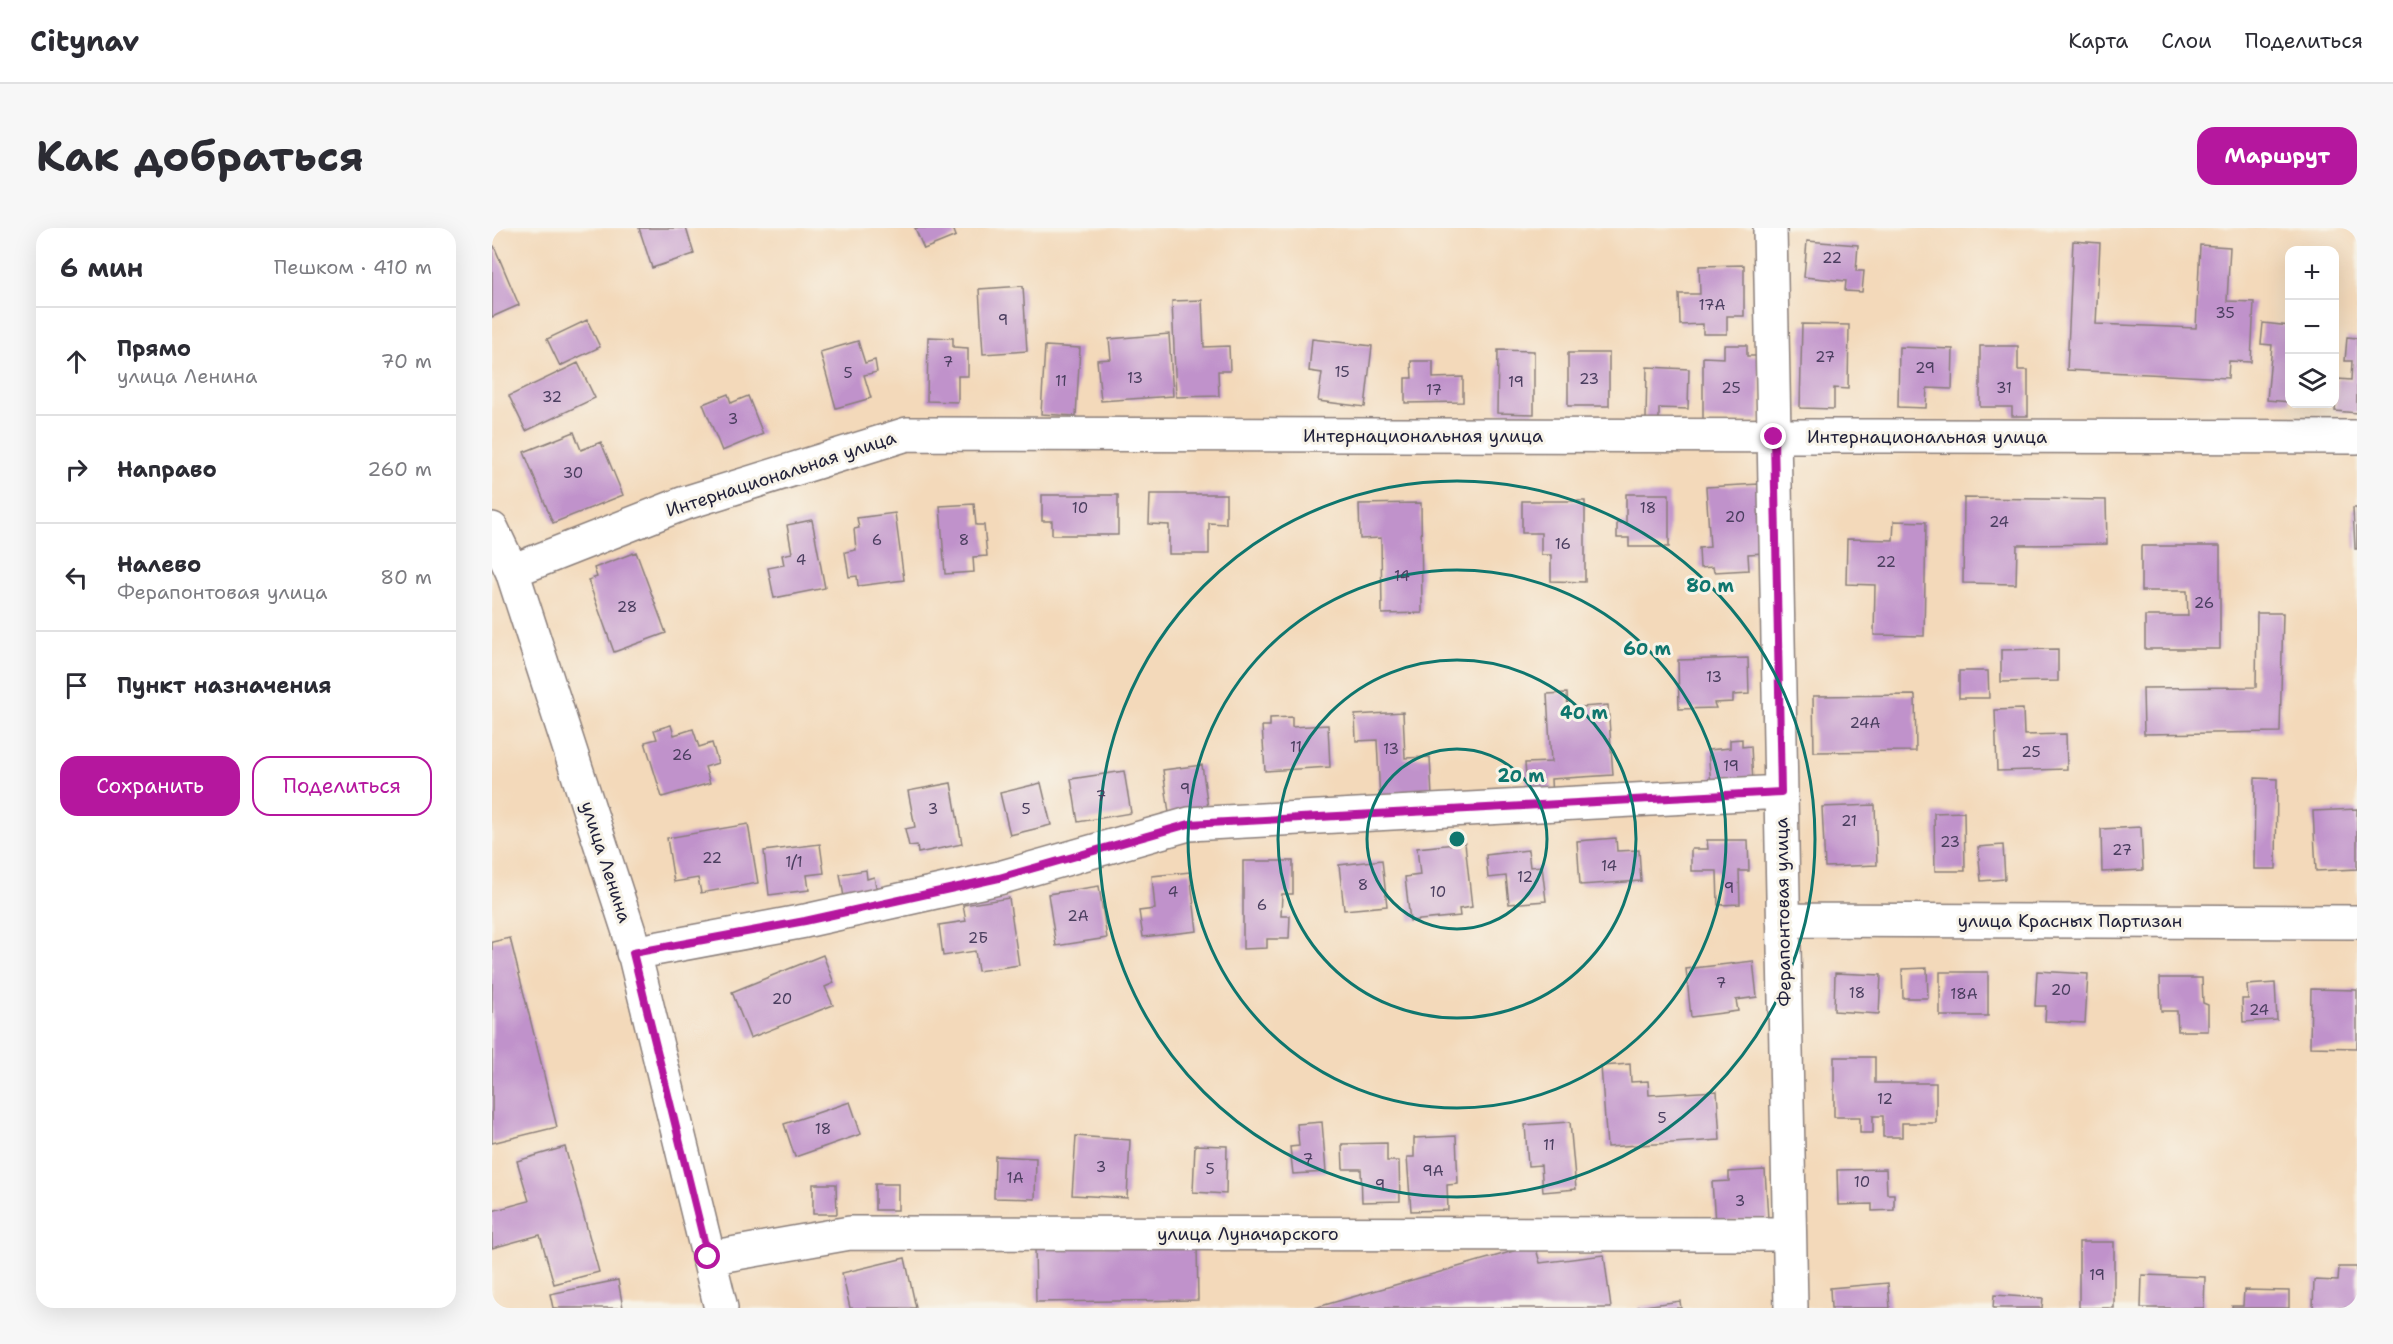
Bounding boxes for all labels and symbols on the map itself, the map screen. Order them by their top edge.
house number: 22 [1822,248,1842,268]
house number: 17А [1699,295,1726,315]
house number: 35 [2215,303,2235,323]
house number: 9 [998,310,1008,330]
house number: 27 [1815,347,1835,367]
house number: 7 [943,352,953,372]
house number: 29 [1915,358,1935,378]
house number: 15 [1334,362,1350,382]
house number: 5 [843,363,853,383]
house number: 13 [1127,368,1143,388]
house number: 23 [1579,369,1599,389]
house number: 11 [1055,371,1067,391]
house number: 19 [1508,372,1524,392]
house number: 25 [1721,378,1741,398]
house number: 31 [1996,378,2012,398]
house number: 17 [1426,380,1442,400]
house number: 32 [542,387,562,407]
house number: 3 [728,409,738,429]
route end [1760,423,1786,449]
street label: Интернациональная улица [1303,424,1543,448]
street label: Интернациональная улица [663,425,899,523]
street label: Интернациональная улица [1807,425,2047,449]
house number: 30 [563,463,583,483]
house number: 10 [1072,498,1088,518]
house number: 18 [1640,498,1656,518]
house number: 20 [1725,507,1745,527]
house number: 24 [1989,512,2009,532]
house number: 6 [872,530,882,550]
house number: 8 [959,530,969,550]
house number: 16 [1555,534,1571,554]
house number: 4 [796,550,806,570]
house number: 22 [1876,552,1896,572]
house number: 14 [1394,566,1410,586]
text: 80 m [1686,574,1734,598]
house number: 26 [2194,593,2214,613]
house number: 28 [617,597,637,617]
text: 60 m [1623,637,1671,661]
house number: 13 [1706,667,1722,687]
text: 40 m [1560,701,1608,725]
house number: 24А [1850,713,1881,733]
house number: 11 [1290,737,1302,757]
house number: 13 [1383,739,1399,759]
house number: 25 [2021,742,2041,762]
house number: 26 [672,745,692,765]
house number: 19 [1723,756,1739,776]
text: 20 m [1497,764,1545,788]
house number: 9 [1180,779,1190,799]
house number: 7 [1096,786,1106,806]
street label: улица Ленина [575,798,637,926]
house number: 3 [928,799,938,819]
house number: 5 [1021,799,1031,819]
house number: 21 [1841,811,1857,831]
street label: Ферапонтовая улица [1769,817,1797,1007]
centre of rings [1447,829,1467,849]
house number: 23 [1940,832,1960,852]
house number: 27 [2112,840,2132,860]
house number: 22 [702,848,722,868]
house number: 1/1 [785,852,803,872]
house number: 14 [1601,856,1617,876]
house number: 12 [1517,867,1533,887]
house number: 8 [1358,875,1368,895]
house number: 9 [1724,878,1734,898]
house number: 4 [1168,882,1178,902]
house number: 10 [1430,882,1446,902]
house number: 6 [1257,895,1267,915]
house number: 2А [1067,906,1089,926]
street label: улица Красных Партизан [1958,909,2182,933]
house number: 2Б [968,928,988,948]
house number: 7 [1716,973,1726,993]
house number: 20 [2051,980,2071,1000]
house number: 18 [1849,983,1865,1003]
house number: 18А [1950,984,1978,1004]
house number: 20 [772,989,792,1009]
house number: 24 [2249,1000,2269,1020]
house number: 12 [1877,1089,1893,1109]
house number: 5 [1657,1108,1667,1128]
house number: 18 [815,1119,831,1139]
house number: 11 [1543,1135,1555,1155]
house number: 7 [1303,1149,1313,1169]
house number: 3 [1096,1157,1106,1177]
house number: 5 [1205,1159,1215,1179]
house number: 9А [1422,1161,1444,1181]
house number: 1А [1006,1168,1024,1188]
house number: 10 [1854,1172,1870,1192]
house number: 9 [1375,1175,1385,1195]
house number: 3 [1735,1191,1745,1211]
street label: улица Луначарского [1157,1222,1339,1246]
route start [694,1243,720,1269]
house number: 19 [2089,1265,2105,1285]

